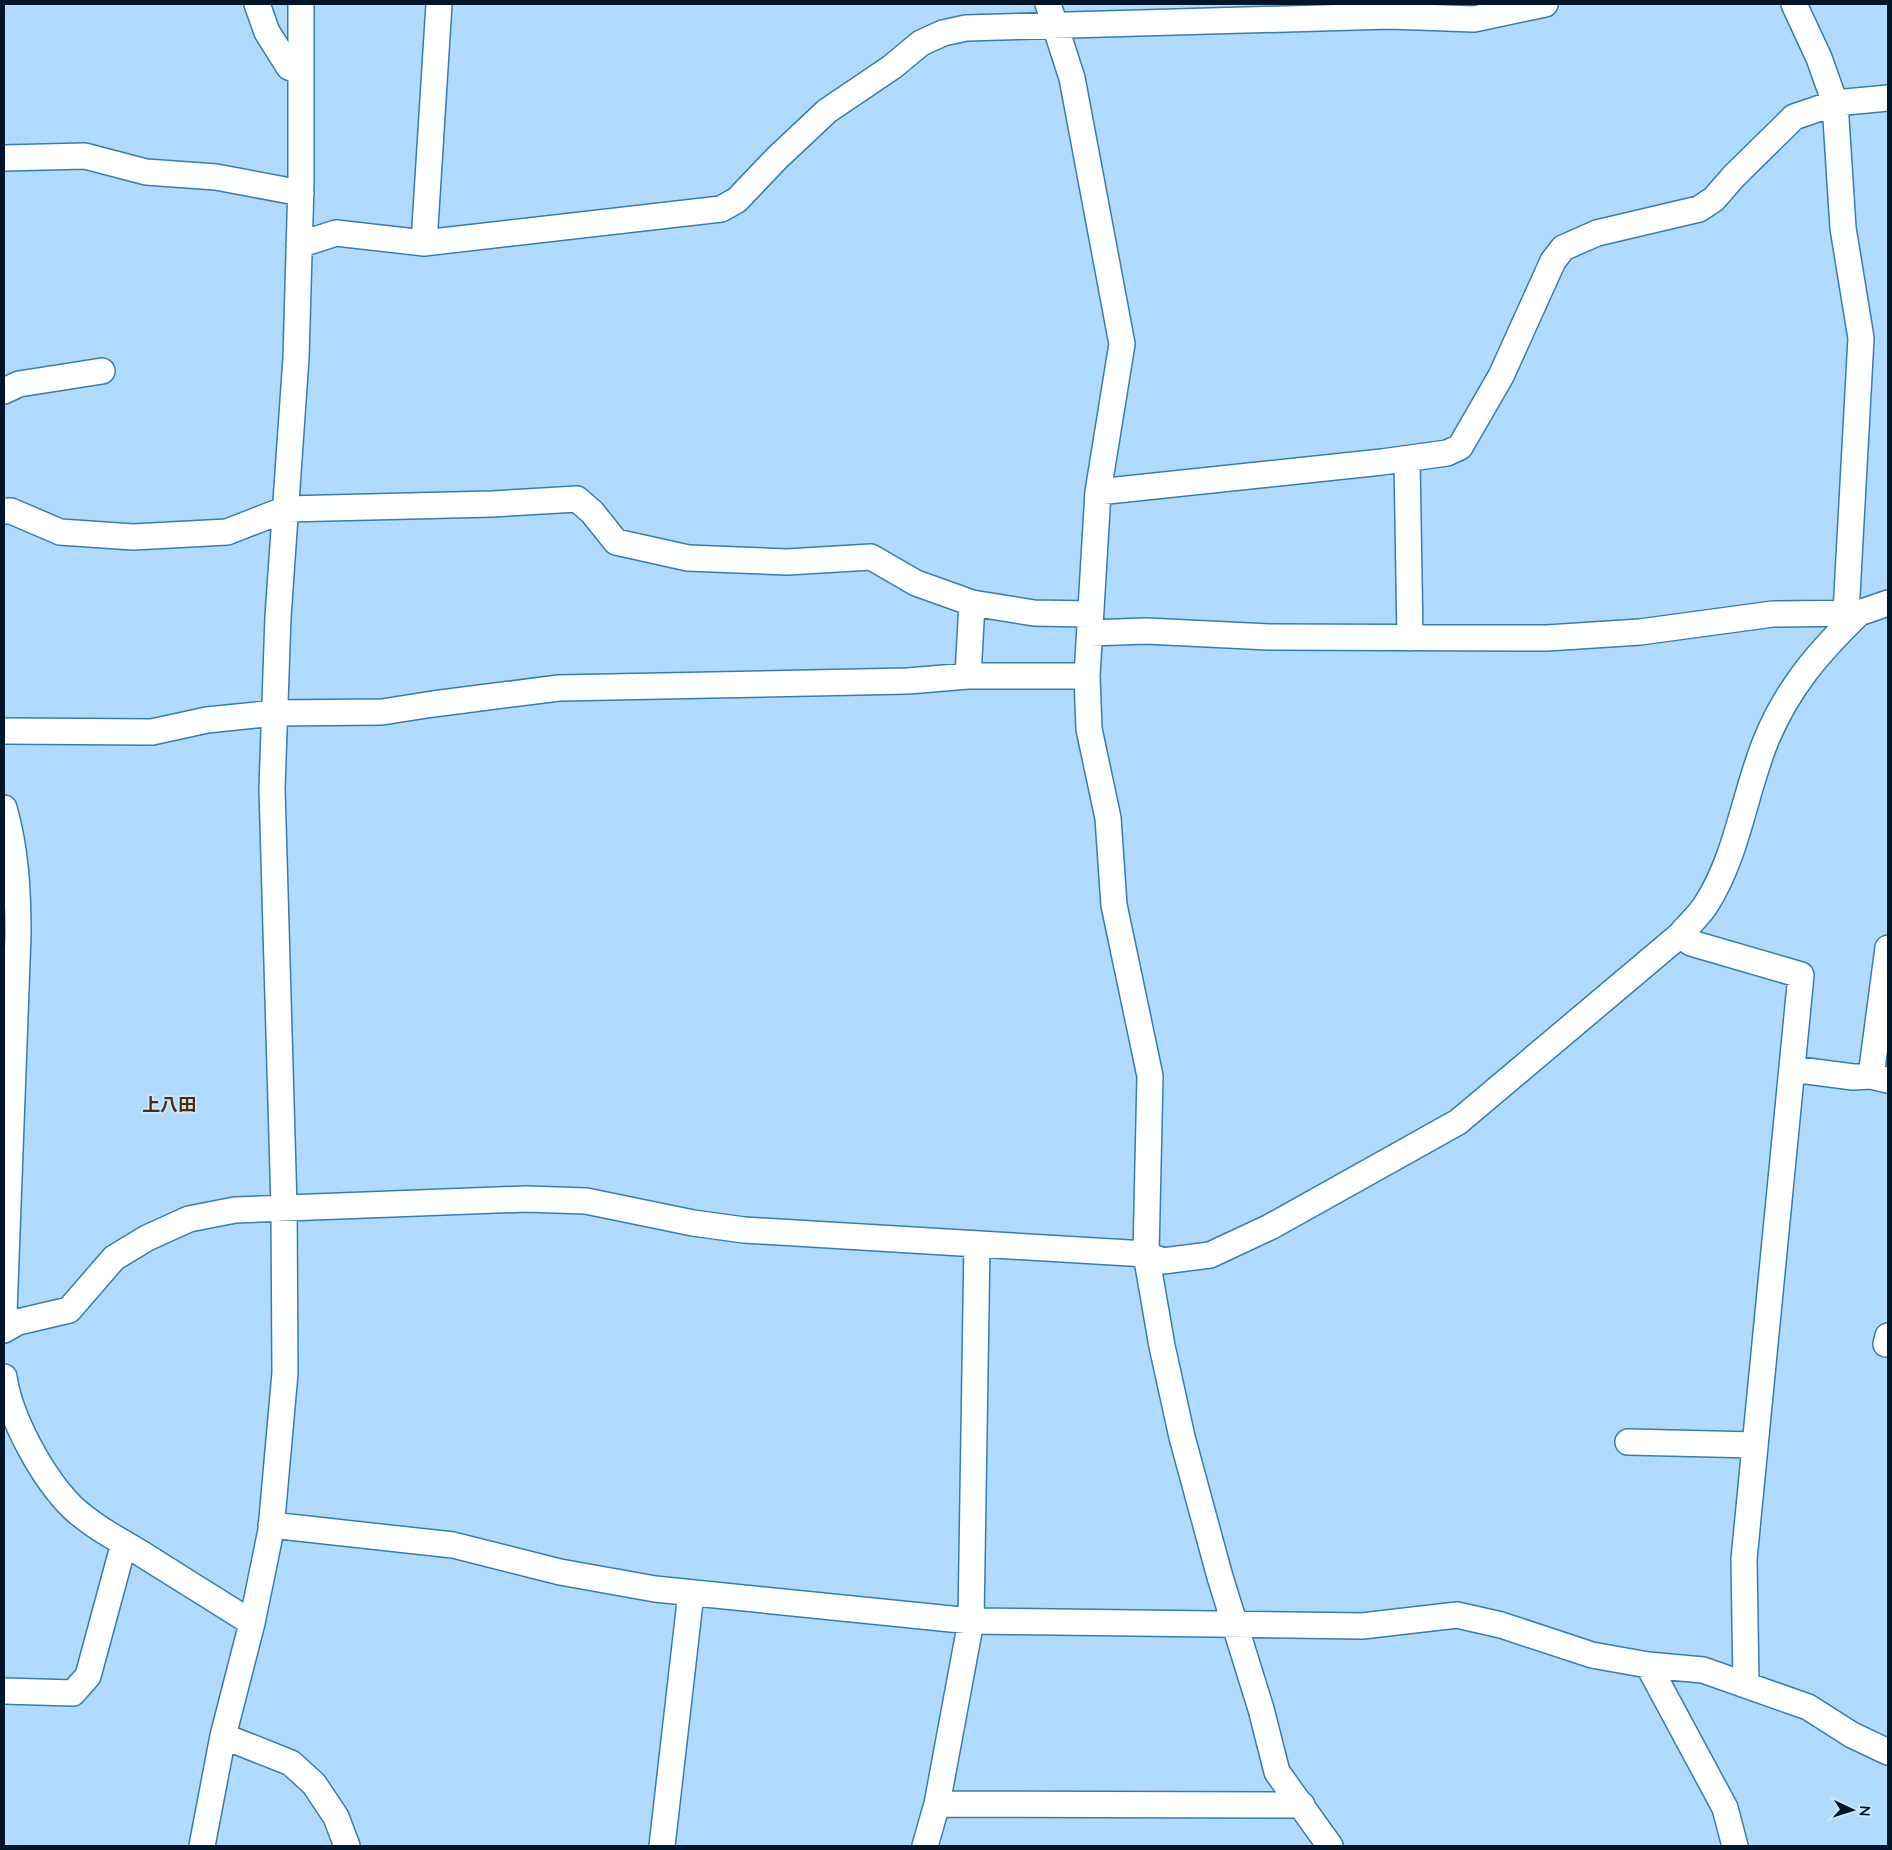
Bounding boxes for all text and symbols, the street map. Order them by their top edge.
district label: 上八田 [142,1093,196,1115]
north arrow [1827,1785,1877,1835]
text: N [1857,1805,1874,1817]

